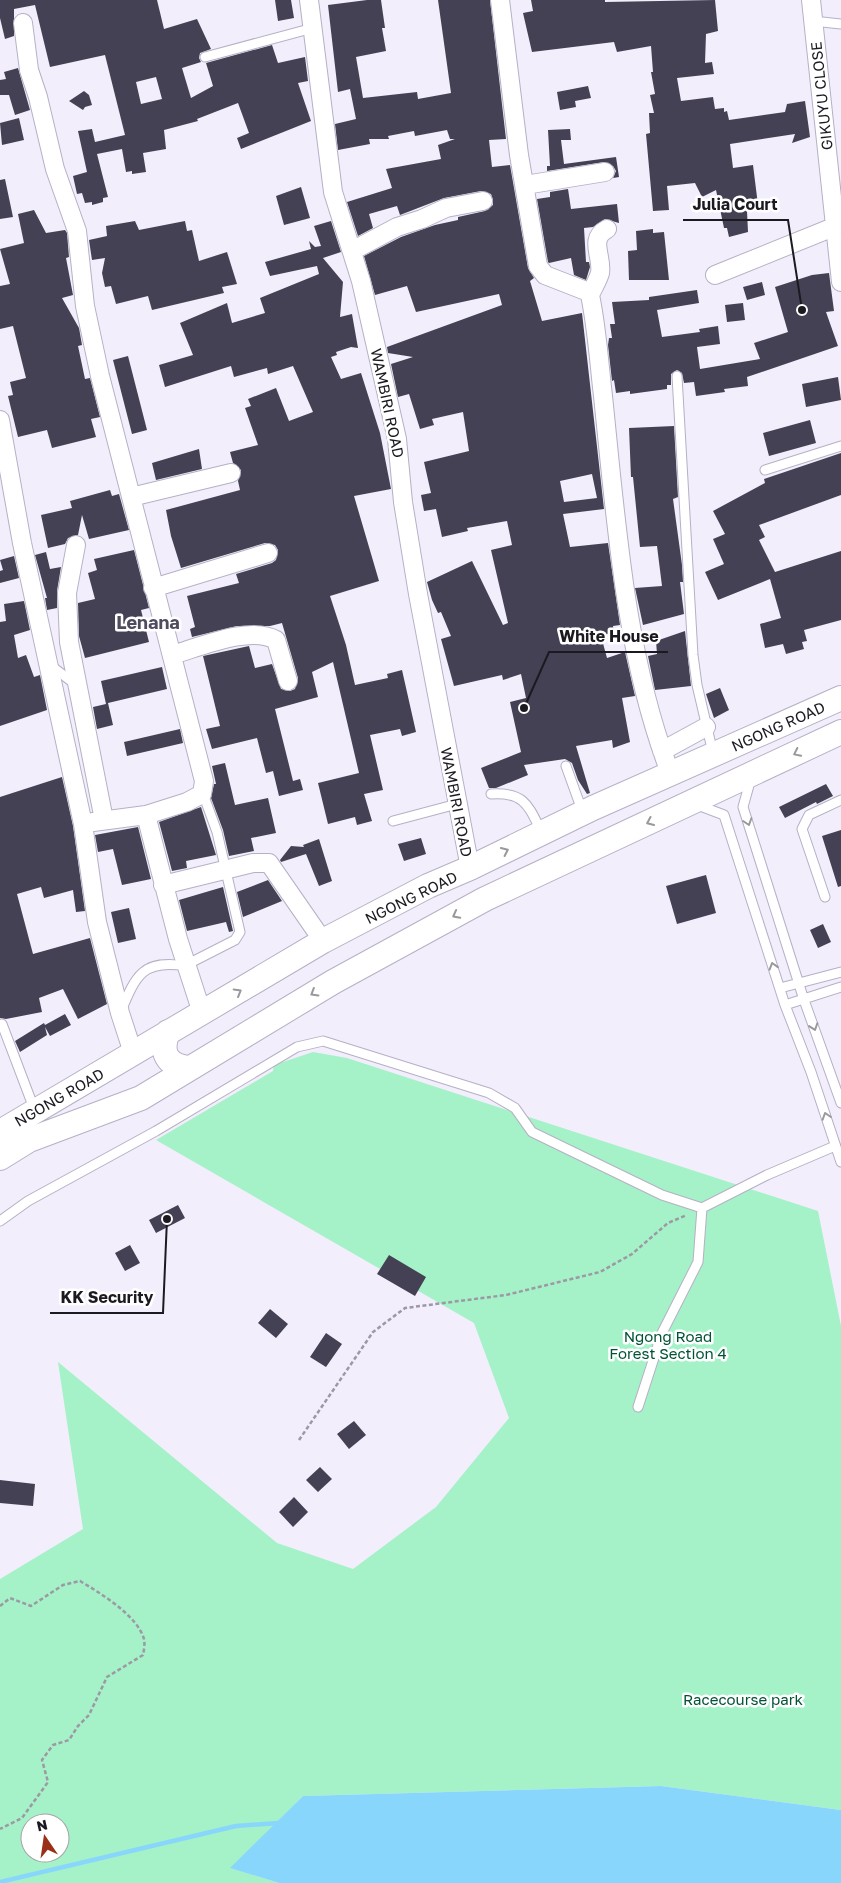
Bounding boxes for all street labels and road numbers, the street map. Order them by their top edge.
street label: GIKUYU CLOSE [806,41,836,151]
street label: WAMBIRI ROAD [368,347,408,459]
street label: NGONG ROAD [728,697,828,755]
street label: WAMBIRI ROAD [438,746,476,858]
street label: NGONG ROAD [362,867,460,927]
street label: NGONG ROAD [11,1064,107,1130]

